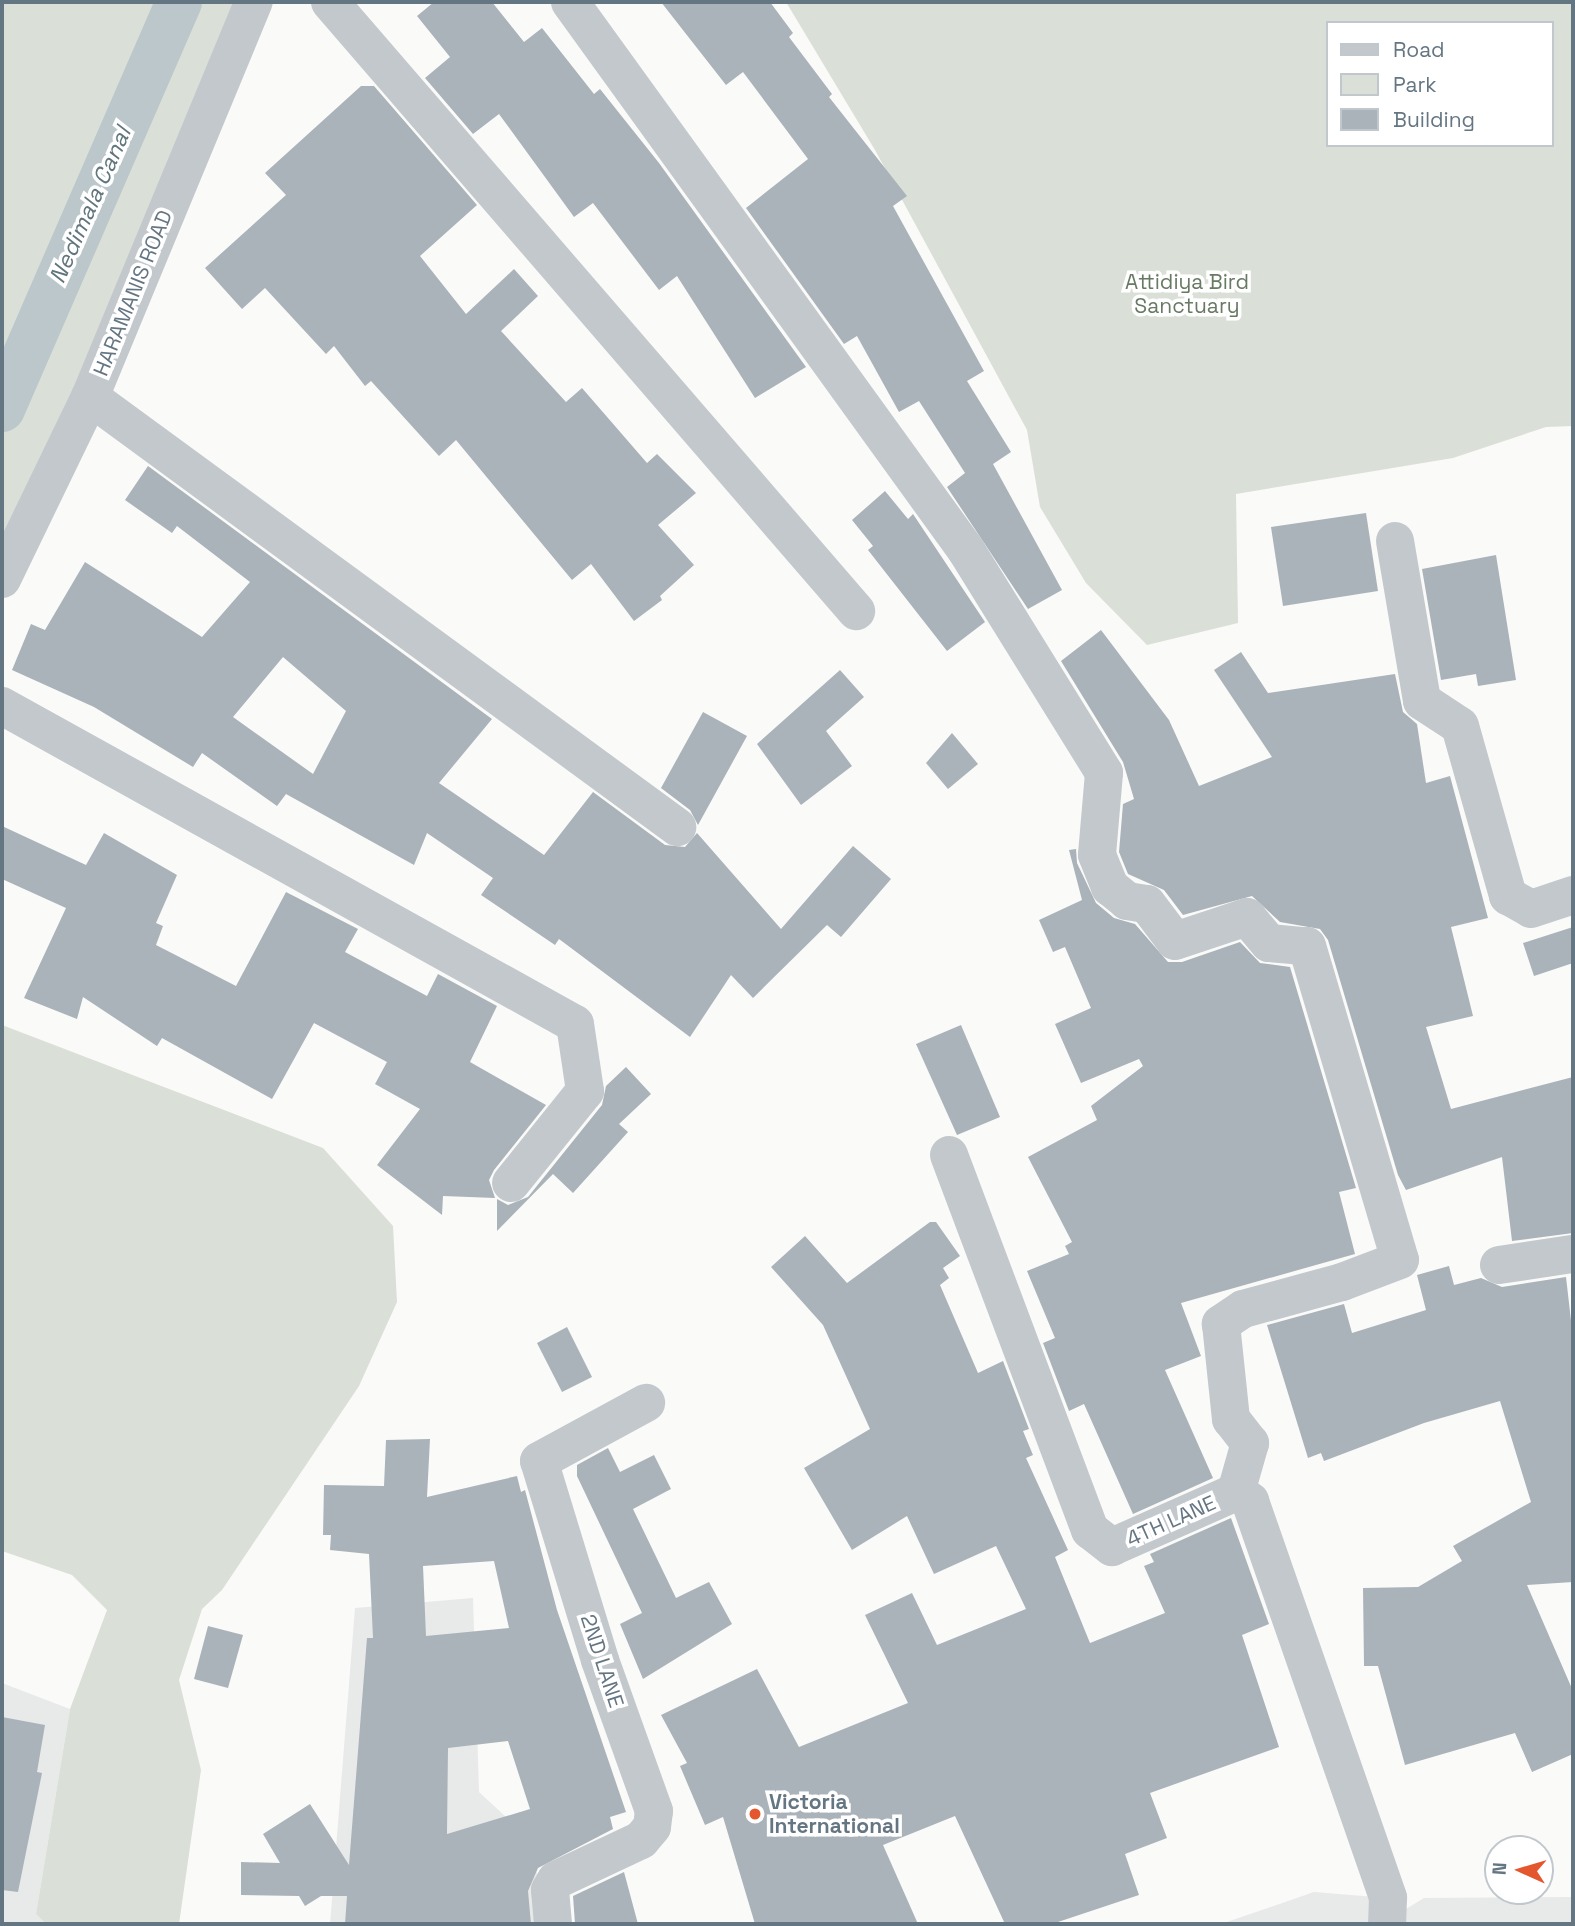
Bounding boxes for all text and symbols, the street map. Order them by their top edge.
legend [1326,21,1554,147]
text: Road [1393,36,1445,63]
text: Park [1393,71,1437,98]
text: Building [1393,106,1475,133]
water label: Nedimala Canal [43,123,137,287]
street label: HARAMANIS ROAD [88,206,178,380]
park label: Attidiya Bird Sanctuary [1125,269,1249,319]
street label: 4TH LANE [1122,1490,1220,1552]
street label: 2ND LANE [575,1611,629,1711]
place label: Victoria International [769,1789,900,1839]
marker: Victoria International [747,1806,763,1822]
north arrow [1484,1835,1554,1905]
text: N [1487,1861,1512,1876]

